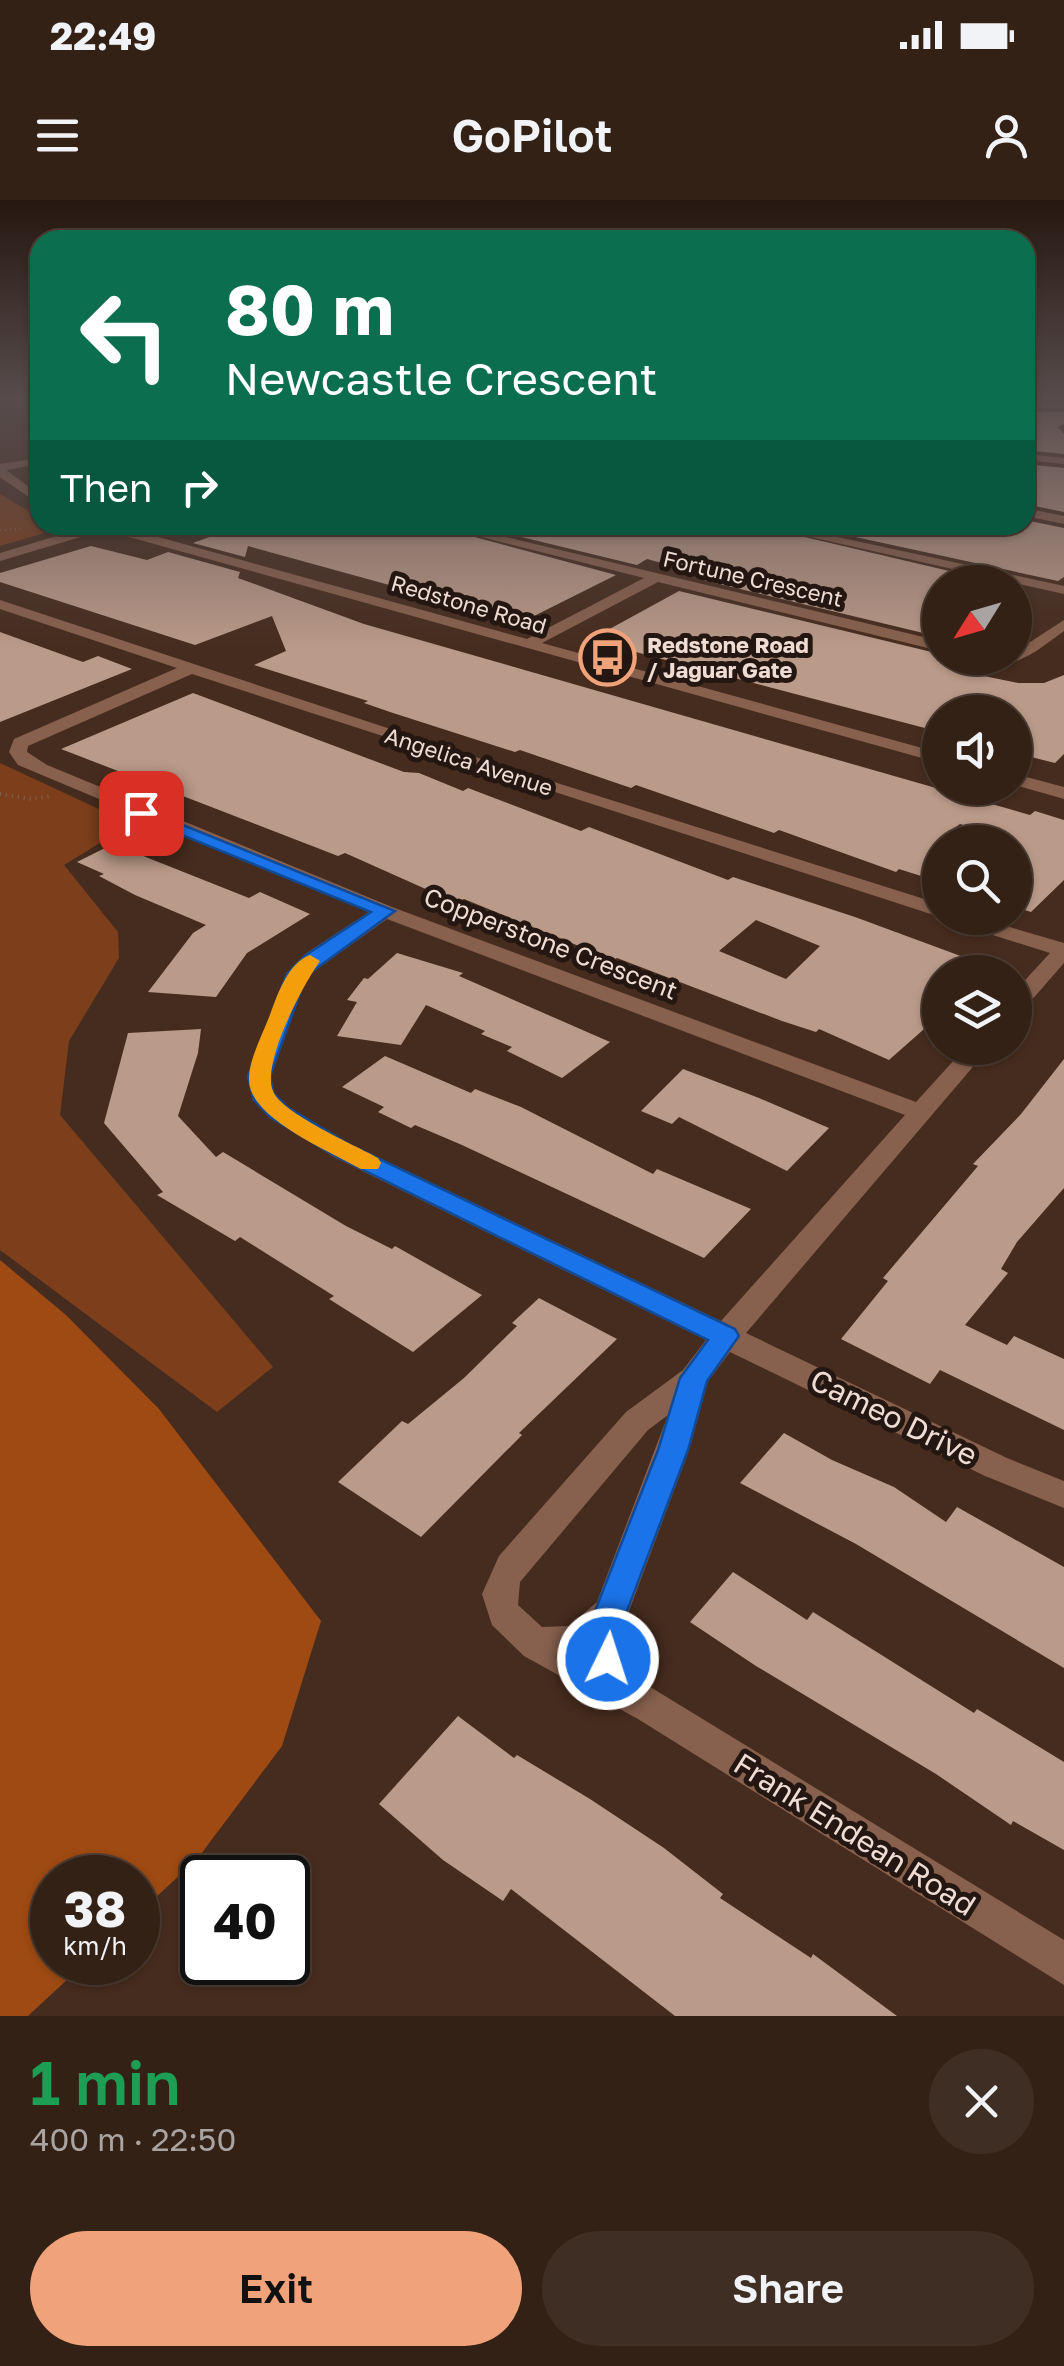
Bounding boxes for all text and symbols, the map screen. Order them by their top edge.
text: 22:49 [50,13,156,58]
icon: menu [30,108,85,163]
text: GoPilot [451,108,613,162]
icon: person [979,108,1034,163]
text: 80 m [225,266,394,350]
icon: left [60,270,190,400]
text: Newcastle Crescent [225,351,657,405]
icon: right [172,460,227,515]
text: Then [60,465,152,510]
street label: Fortune Crescent [661,544,845,612]
north arrow [922,565,1032,675]
map controls [922,565,1032,1065]
street label: Redstone Road [388,569,550,639]
bus stop icon: Redstone Road / Jaguar Gate [578,627,638,687]
place label: Redstone Road / Jaguar Gate [647,631,809,683]
button: sound [922,695,1032,805]
street label: Angelica Avenue [382,721,556,801]
pin [99,771,184,856]
icon: arrive [114,786,169,841]
button: search [922,825,1032,935]
street label: Copperstone Crescent [420,880,682,1006]
button: layers [922,955,1032,1065]
street label: Cameo Drive [805,1361,983,1473]
position arrow [556,1607,660,1711]
street label: Frank Endean Road [728,1745,982,1923]
speed limit sign: 40 [180,1855,310,1985]
text: 38 [64,1878,126,1938]
text: km/h [63,1930,127,1961]
text: 1 min [30,2046,180,2118]
button: close [929,2049,1034,2154]
text: 400 m · 22:50 [30,2120,236,2158]
button: Exit [30,2231,522,2346]
button: Share [542,2231,1034,2346]

